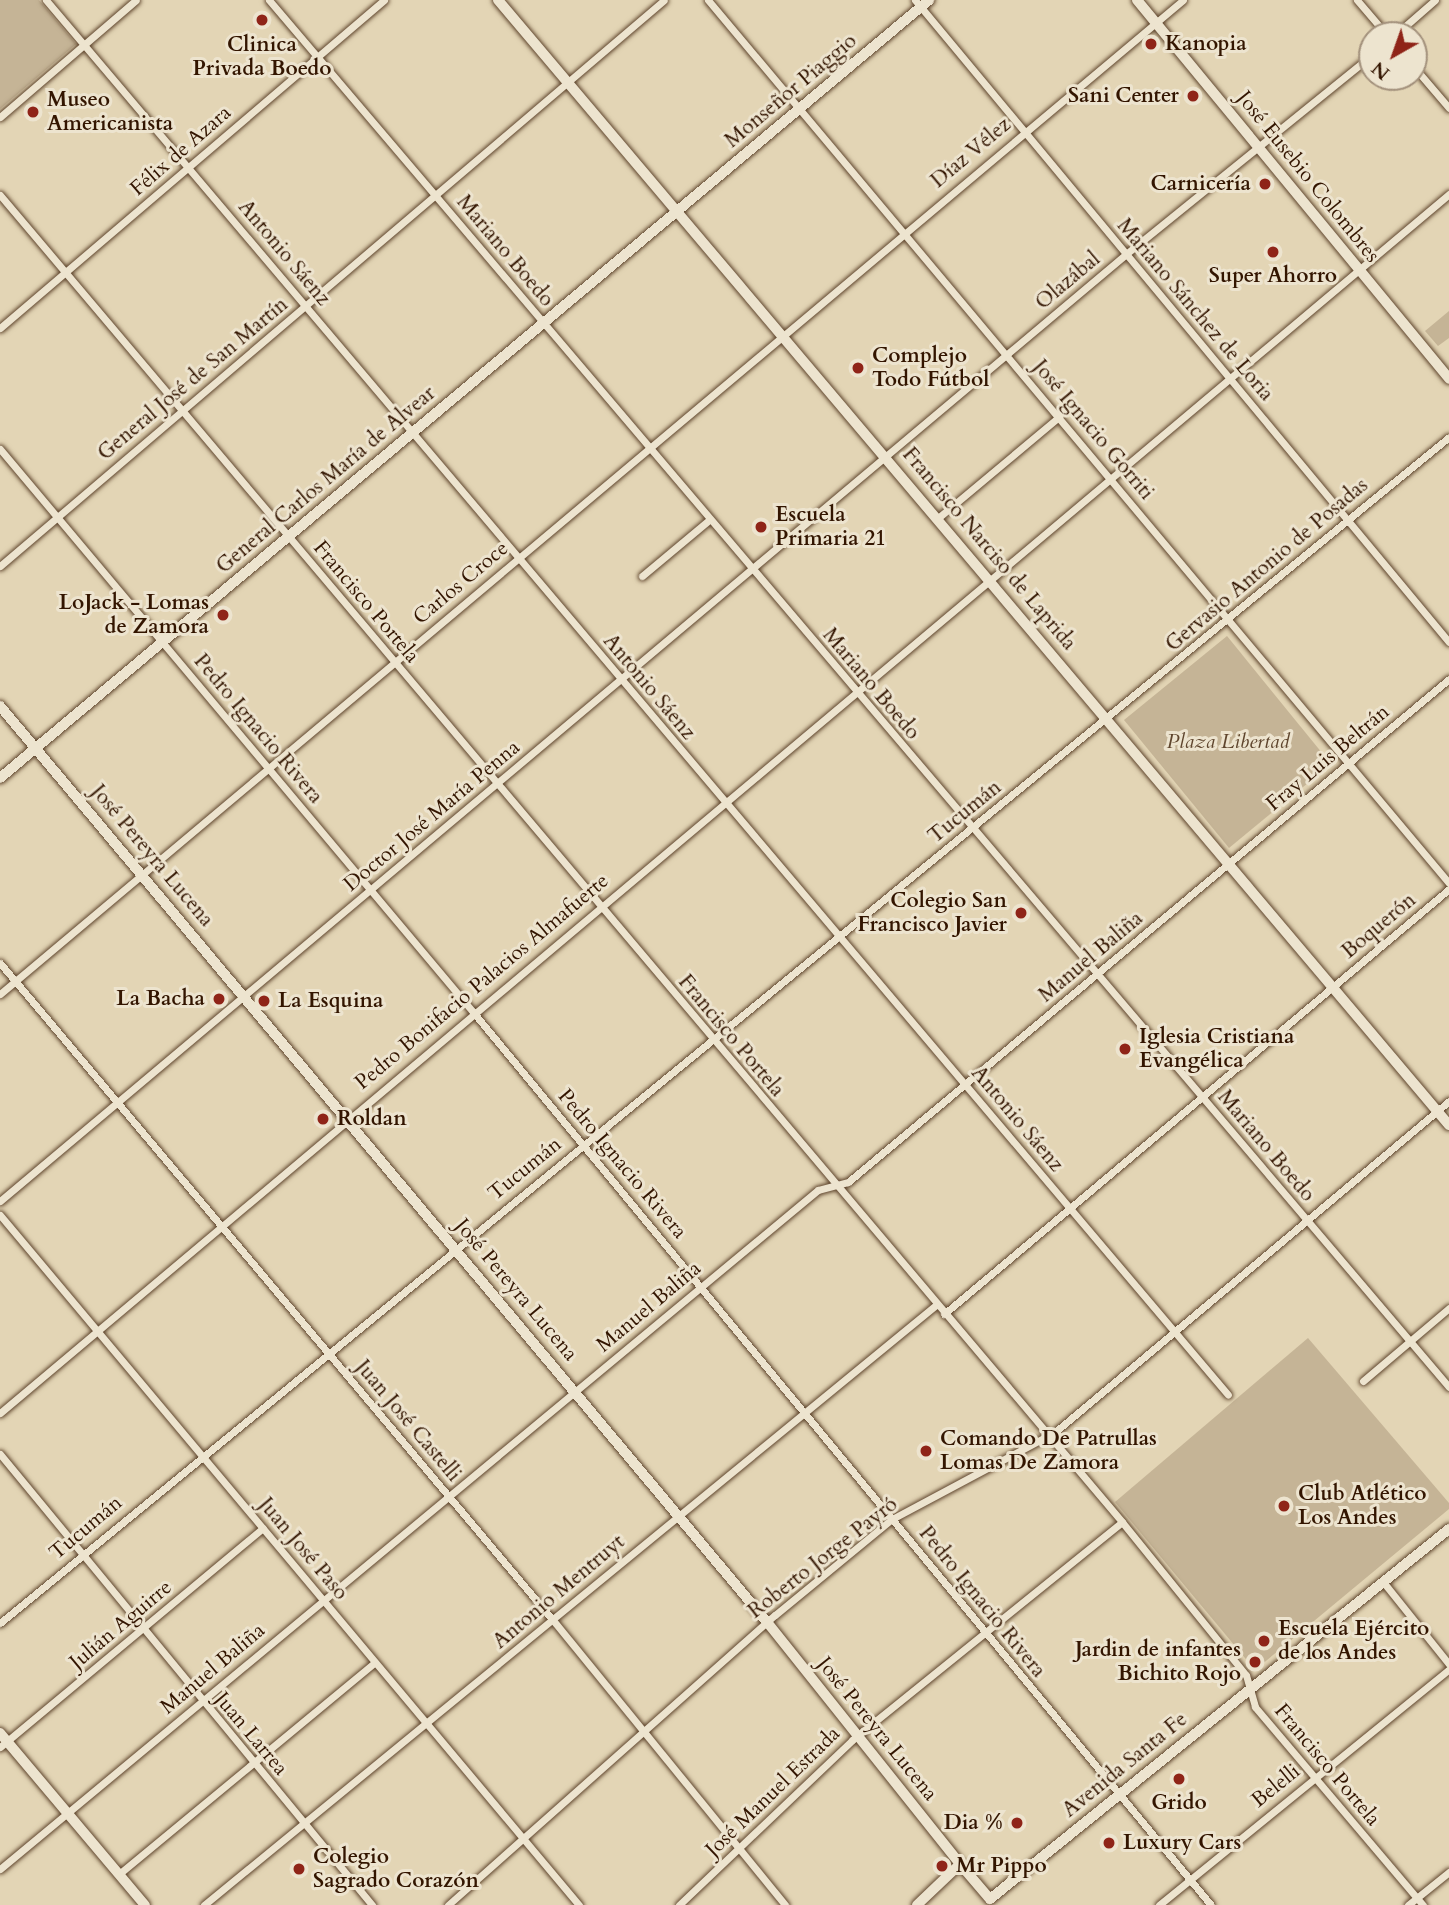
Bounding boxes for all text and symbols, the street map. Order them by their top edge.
marker: Clinica Privada Boedo [252,10,272,30]
north arrow [1358,21,1428,91]
street label: Monseñor Piaggio [720,29,862,153]
place label: Kanopia [1165,31,1247,57]
place label: Clinica Privada Boedo [193,32,331,82]
marker: Kanopia [1143,36,1159,52]
text: N [1366,55,1395,86]
place label: Sani Center [1068,83,1179,109]
street label: José Eusebio Colombres [1231,86,1385,268]
place label: Museo Americanista [47,87,173,137]
marker: Sani Center [1185,88,1201,104]
street label: Félix de Azara [125,100,237,202]
marker: Museo Americanista [25,104,41,120]
street label: Díaz Vélez [926,112,1016,194]
place label: Carnicería [1150,171,1251,197]
marker: Carnicería [1257,176,1273,192]
street label: Mariano Boedo [451,190,559,312]
street label: Antonio Sáenz [233,195,335,311]
street label: Mariano Sánchez de Loria [1111,214,1279,406]
marker: Super Ahorro [1265,244,1281,260]
street label: Olazábal [1031,247,1105,315]
place label: Super Ahorro [1209,263,1337,289]
street label: General José de San Martín [93,292,293,466]
place label: Complejo Todo Fútbol [872,343,989,393]
street label: José Ignacio Gorriti [1027,355,1159,505]
marker: Complejo Todo Fútbol [850,360,866,376]
street label: General Carlos María de Alvear [211,381,441,579]
street label: Francisco Narciso de Laprida [897,442,1081,656]
street label: Gervasio Antonio de Posadas [1161,473,1373,657]
place label: Escuela Primaria 21 [775,502,886,552]
marker: Escuela Primaria 21 [753,519,769,535]
street label: Francisco Portela [308,536,424,668]
street label: Carlos Croce [408,536,514,630]
place label: LoJack - Lomas de Zamora [59,590,209,640]
marker: LoJack - Lomas de Zamora [215,607,231,623]
street label: Mariano Boedo [817,623,925,745]
street label: Antonio Sáenz [598,629,700,745]
street label: Pedro Ignacio Rivera [188,649,328,809]
street label: Fray Luis Beltrán [1261,699,1395,817]
park label: Plaza Libertad [1166,729,1290,755]
street label: Doctor José María Penna [339,735,525,897]
street label: Tucumán [923,775,1007,849]
street label: José Pereyra Lucena [85,780,219,932]
street label: Pedro Bonifacio Palacios Almafuerte [350,869,614,1095]
place label: Colegio San Francisco Javier [857,888,1007,938]
street label: Boquerón [1337,888,1421,964]
marker: Colegio San Francisco Javier [1013,905,1029,921]
street label: Manuel Baliña [1034,906,1148,1008]
street label: Francisco Portela [673,970,789,1102]
place label: La Bacha [116,986,205,1012]
place label: La Esquina [278,988,384,1014]
marker: La Bacha [211,991,227,1007]
marker: La Esquina [256,993,272,1009]
place label: Iglesia Cristiana Evangélica [1139,1024,1294,1074]
marker: Iglesia Cristiana Evangélica [1117,1041,1133,1057]
street label: Antonio Sáenz [966,1061,1068,1177]
street label: Pedro Ignacio Rivera [552,1084,692,1244]
street label: Mariano Boedo [1212,1085,1320,1207]
place label: Roldan [337,1106,407,1132]
marker: Roldan [315,1111,331,1127]
street label: Tucumán [483,1132,567,1206]
street label: José Pereyra Lucena [449,1214,583,1366]
street label: Manuel Baliña [592,1256,706,1358]
street label: Juan José Castelli [350,1355,466,1487]
place label: Comando De Patrullas Lomas De Zamora [940,1426,1157,1476]
marker: Comando De Patrullas Lomas De Zamora [918,1443,934,1459]
place label: Club Atlético Los Andes [1298,1481,1427,1531]
street label: Tucumán [45,1490,127,1566]
street label: Roberto Jorge Payró [743,1492,903,1624]
street label: Juan José Paso [253,1493,353,1605]
marker: Club Atlético Los Andes [1276,1498,1292,1514]
street label: Pedro Ignacio Rivera [913,1521,1051,1683]
street label: Antonio Mentruyt [488,1529,630,1655]
street label: Julián Aguirre [65,1575,177,1675]
place label: Escuela Ejército de los Andes [1278,1616,1429,1666]
street label: Manuel Baliña [156,1618,270,1720]
marker: Escuela Ejército de los Andes [1256,1633,1272,1649]
place label: Jardin de infantes Bichito Rojo [1075,1637,1241,1687]
street label: José Pereyra Lucena [811,1652,943,1806]
marker: Jardin de infantes Bichito Rojo [1247,1654,1263,1670]
street label: Juan Larrea [209,1687,293,1781]
street label: Francisco Portela [1269,1699,1385,1831]
street label: Avenida Santa Fe [1058,1707,1192,1823]
street label: José Manuel Estrada [701,1721,845,1863]
street label: Belelli [1247,1759,1305,1813]
marker: Grido [1171,1771,1187,1787]
place label: Grido [1151,1790,1207,1816]
place label: Dia % [944,1810,1003,1836]
marker: Dia % [1009,1815,1025,1831]
place label: Luxury Cars [1123,1830,1241,1856]
marker: Luxury Cars [1101,1835,1117,1851]
place label: Colegio Sagrado Corazón [313,1844,479,1894]
place label: Mr Pippo [956,1853,1047,1879]
marker: Mr Pippo [934,1858,950,1874]
marker: Colegio Sagrado Corazón [291,1861,307,1877]

